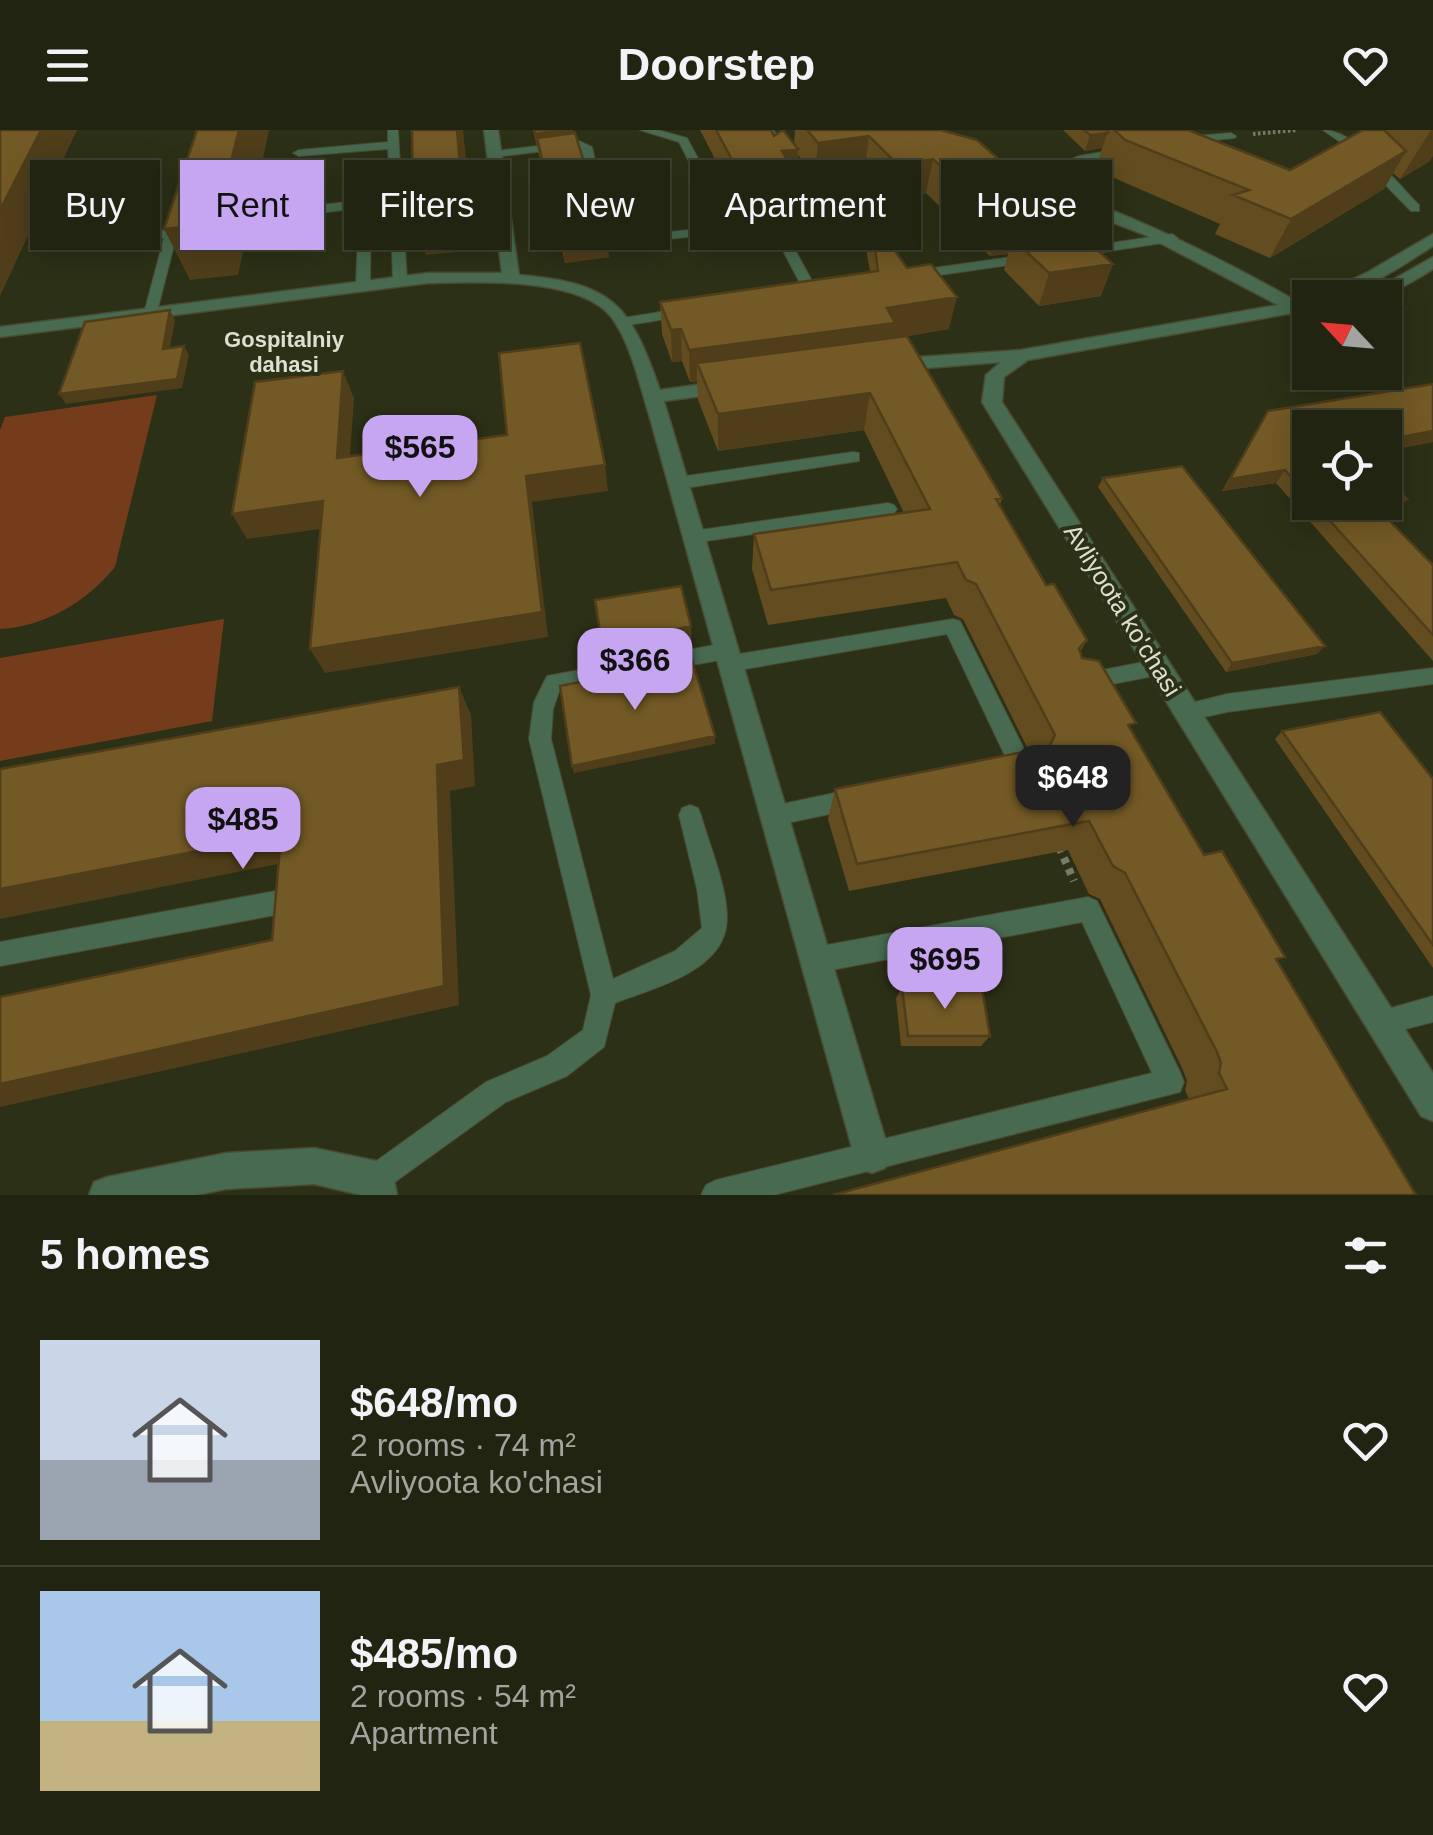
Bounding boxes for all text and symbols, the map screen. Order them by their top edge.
icon: menu [40,38,95,93]
icon: heart [1338,38,1393,93]
text: Doorstep [618,39,815,90]
chip: Buy [30,160,160,250]
chip: Rent [180,160,324,250]
chip: Filters [344,160,510,250]
chip: New [530,160,670,250]
chip: Apartment [690,160,921,250]
chip: House [941,160,1112,250]
north arrow [1292,280,1402,390]
map controls [1292,280,1402,520]
district label: Gospitalniy dahasi [224,327,345,377]
button: locate [1292,410,1402,520]
pin: $565 [361,415,479,500]
text: $565 [384,429,456,465]
street label: Avliyoota ko'chasi [1059,519,1187,701]
pin: $366 [576,628,694,713]
text: $366 [599,642,671,678]
pin: $648 [1014,745,1132,830]
text: $648 [1037,759,1109,795]
pin: $485 [184,787,302,872]
text: $485 [207,801,279,837]
pin: $695 [886,927,1004,1012]
text: $695 [909,941,981,977]
icon: filters [1338,1228,1393,1283]
text: 5 homes [40,1231,210,1278]
text: $648/mo [350,1379,518,1426]
icon: home [120,1380,240,1500]
icon: heart [1338,1413,1393,1468]
text: 2 rooms · 74 m² [350,1427,576,1463]
text: Avliyoota ko'chasi [350,1464,603,1500]
text: $485/mo [350,1630,518,1677]
icon: home [120,1631,240,1751]
icon: heart [1338,1664,1393,1719]
text: 2 rooms · 54 m² [350,1678,576,1714]
text: Apartment [350,1715,498,1751]

